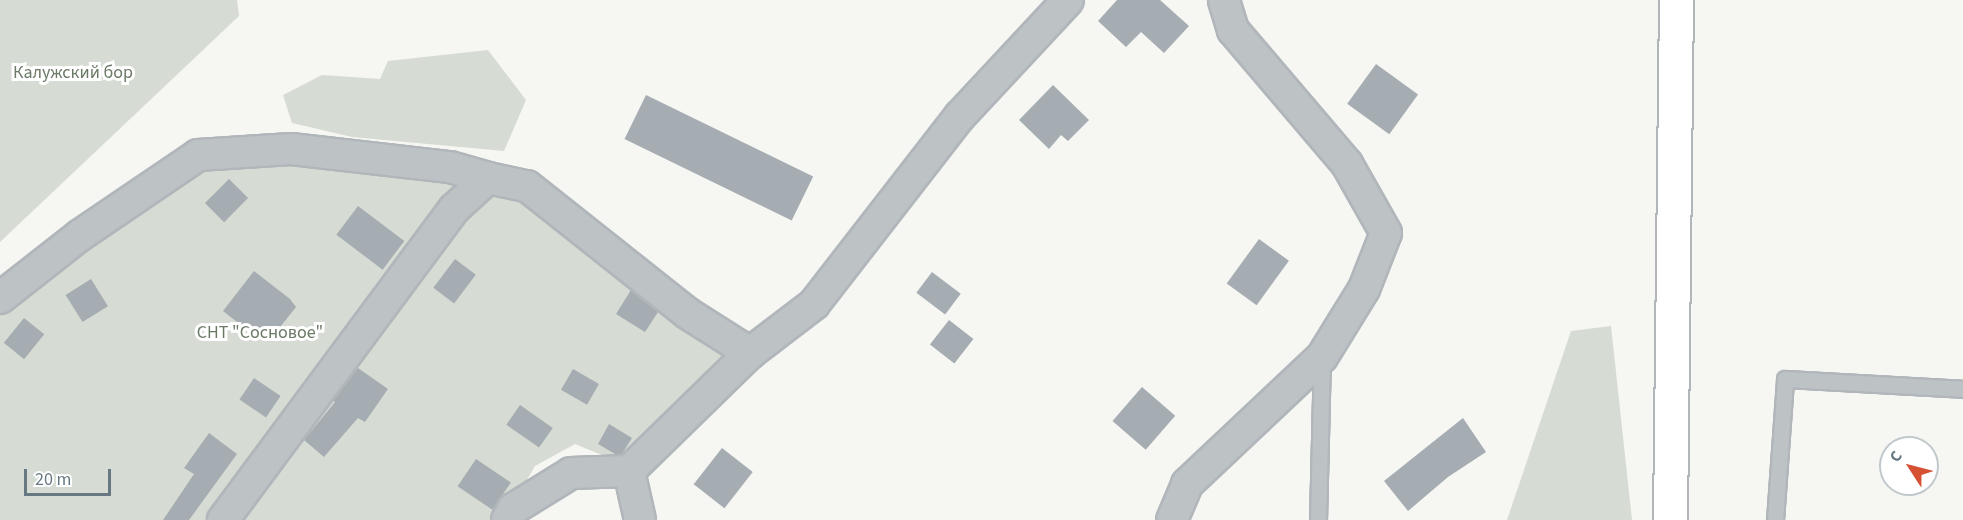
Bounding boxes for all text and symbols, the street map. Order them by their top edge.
park label: Калужский бор [13,62,133,84]
park label: СНТ "Сосновое" [197,322,323,344]
north arrow [1879,436,1939,496]
text: С [1884,446,1908,467]
scale bar [27,457,114,495]
text: 20 m [35,467,71,492]

